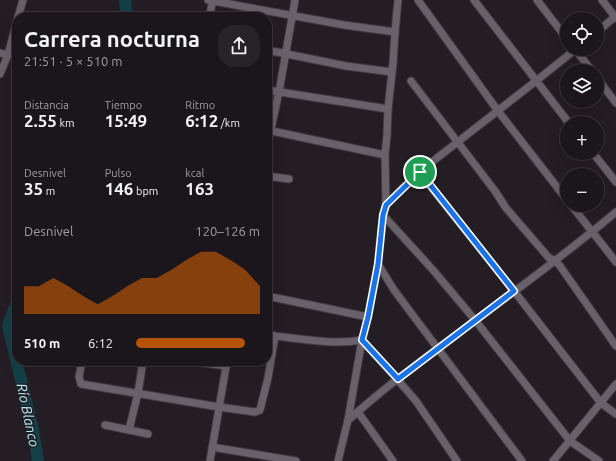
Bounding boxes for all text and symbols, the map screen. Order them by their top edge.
map controls [560,12,604,212]
button: locate [560,12,604,56]
button: share [218,25,260,67]
text: Carrera nocturna [24,26,200,51]
text: 21:51 · 5 × 510 m [24,54,123,68]
button: layers [560,64,604,108]
text: Distancia [24,99,69,111]
text: Tiempo [105,99,142,111]
text: Ritmo [185,99,215,111]
text: 2.55 [24,111,57,130]
text: 15:49 [105,111,147,130]
text: 6:12 [185,111,218,130]
button: + [560,116,604,160]
text: km [57,117,75,129]
text: /km [218,117,240,129]
pin [403,155,437,189]
icon: arrive [409,161,431,183]
text: Desnivel [24,167,66,179]
text: Pulso [105,167,132,179]
text: kcal [185,167,204,179]
button: − [560,168,604,212]
text: 35 [24,179,43,198]
text: 146 [105,179,133,198]
text: 163 [185,179,214,198]
text: m [43,185,55,197]
text: bpm [133,185,158,197]
text: Desnivel [24,224,73,238]
text: 120–126 m [195,224,260,238]
text: 510 m [24,336,60,350]
text: 6:12 [88,336,113,350]
water label: Río Blanco [13,382,43,449]

